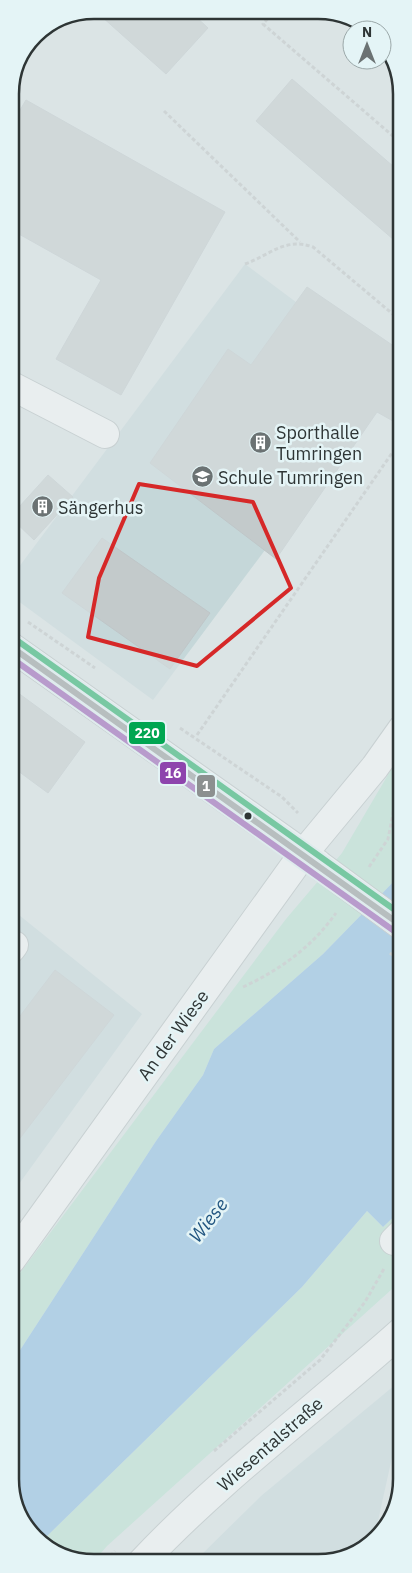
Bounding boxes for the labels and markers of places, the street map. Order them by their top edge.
place label: Sporthalle Tumringen [276,421,362,465]
building icon: Sporthalle Tumringen [248,430,272,454]
school or university icon: Schule Tumringen [190,465,214,489]
place label: Schule Tumringen [218,466,363,489]
building icon: Sängerhus [30,495,54,519]
place label: Sängerhus [58,496,143,519]
unlabelled marker [243,811,253,821]

